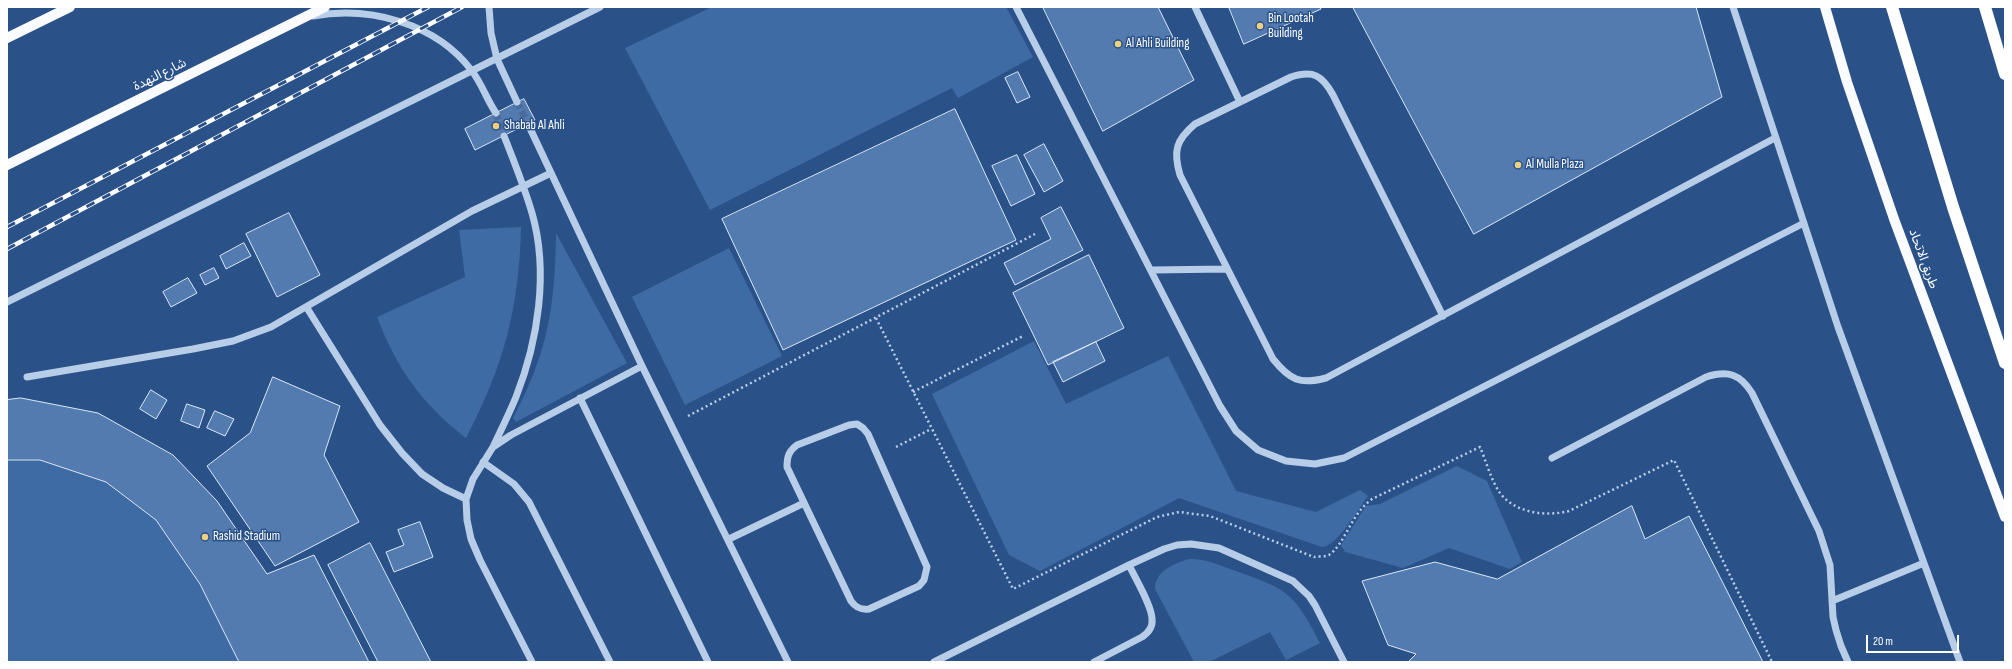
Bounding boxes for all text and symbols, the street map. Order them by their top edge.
place label: Bin Lootah Building [1268,11,1314,42]
marker: Bin Lootah Building [1255,21,1265,31]
place label: Al Ahli Building [1126,36,1189,52]
marker: Al Ahli Building [1113,39,1123,49]
street label: شارع النهدة [131,55,189,95]
place label: Shabab Al Ahli [504,118,565,134]
marker: Shabab Al Ahli [491,121,501,131]
place label: Al Mulla Plaza [1526,157,1584,173]
marker: Al Mulla Plaza [1513,160,1523,170]
street label: طريق الاتحاد [1905,227,1941,291]
place label: Rashid Stadium [213,529,280,545]
marker: Rashid Stadium [200,532,210,542]
scale bar [1868,627,1961,653]
text: 20 m [1873,634,1893,649]

